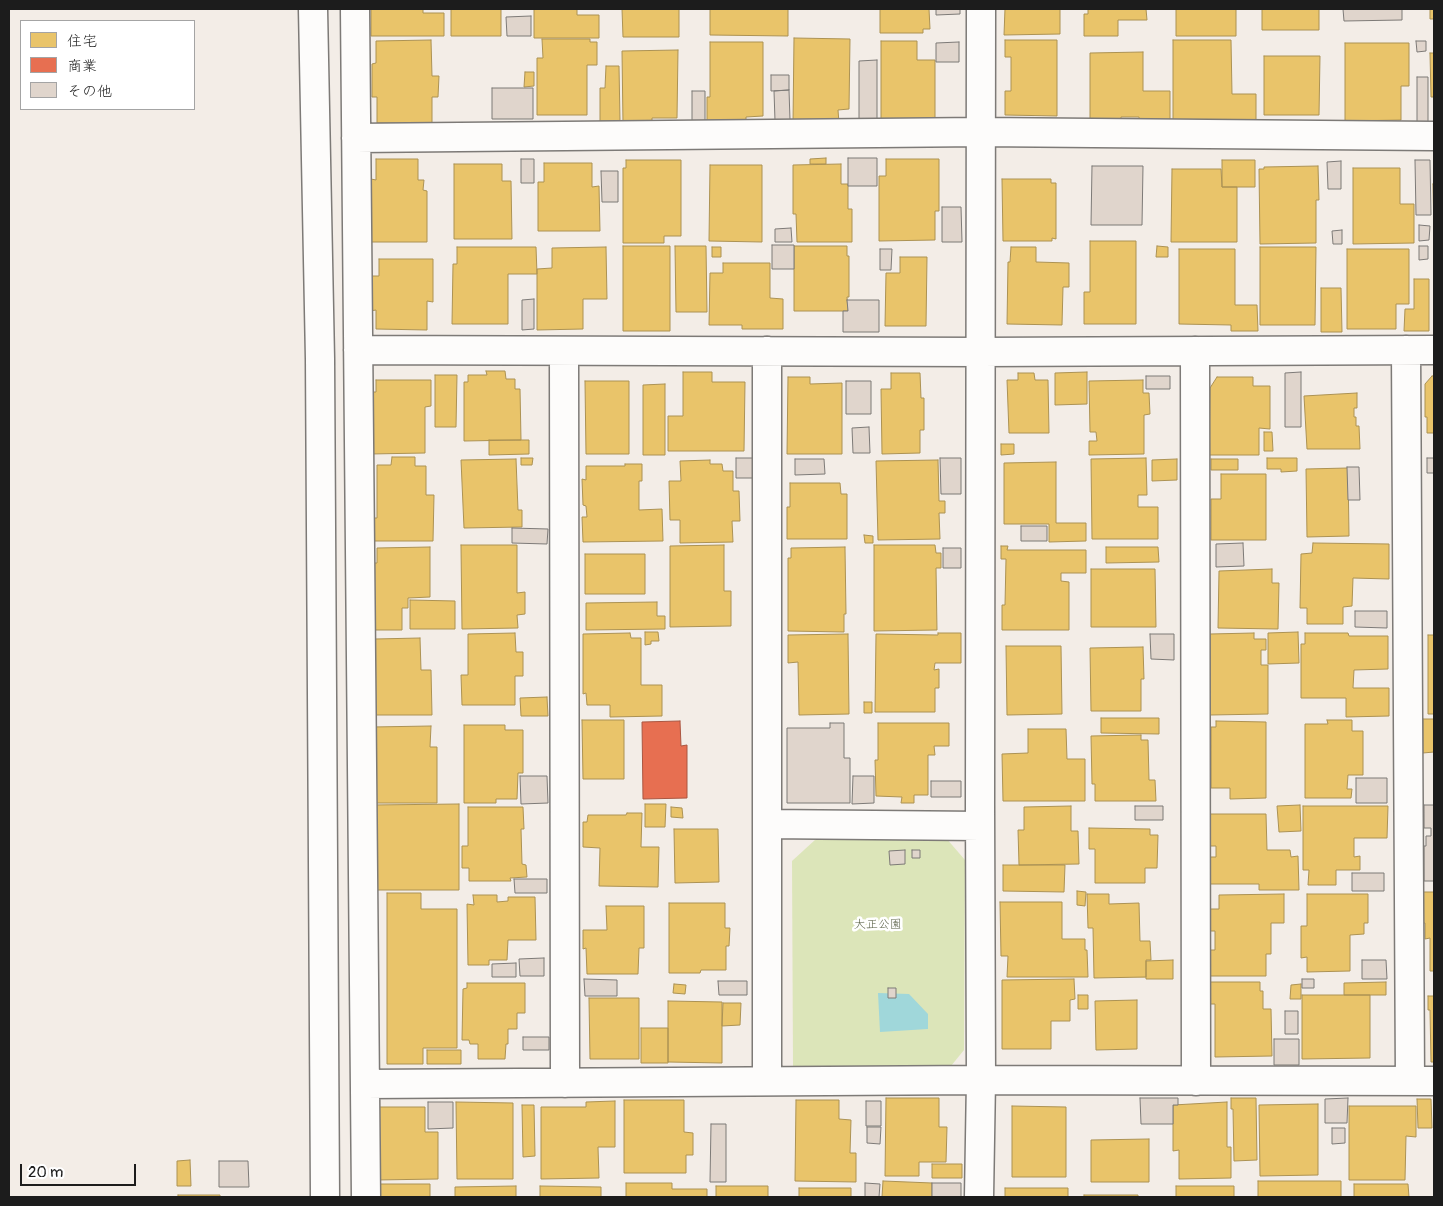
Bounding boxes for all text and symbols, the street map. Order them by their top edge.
legend [20,20,195,110]
text: 住宅 [67,32,97,51]
text: 商業 [67,57,97,76]
text: その他 [67,82,112,101]
park label: 大正公園 [854,918,902,932]
scale bar [22,1154,139,1186]
text: 20 m [28,1163,63,1182]

